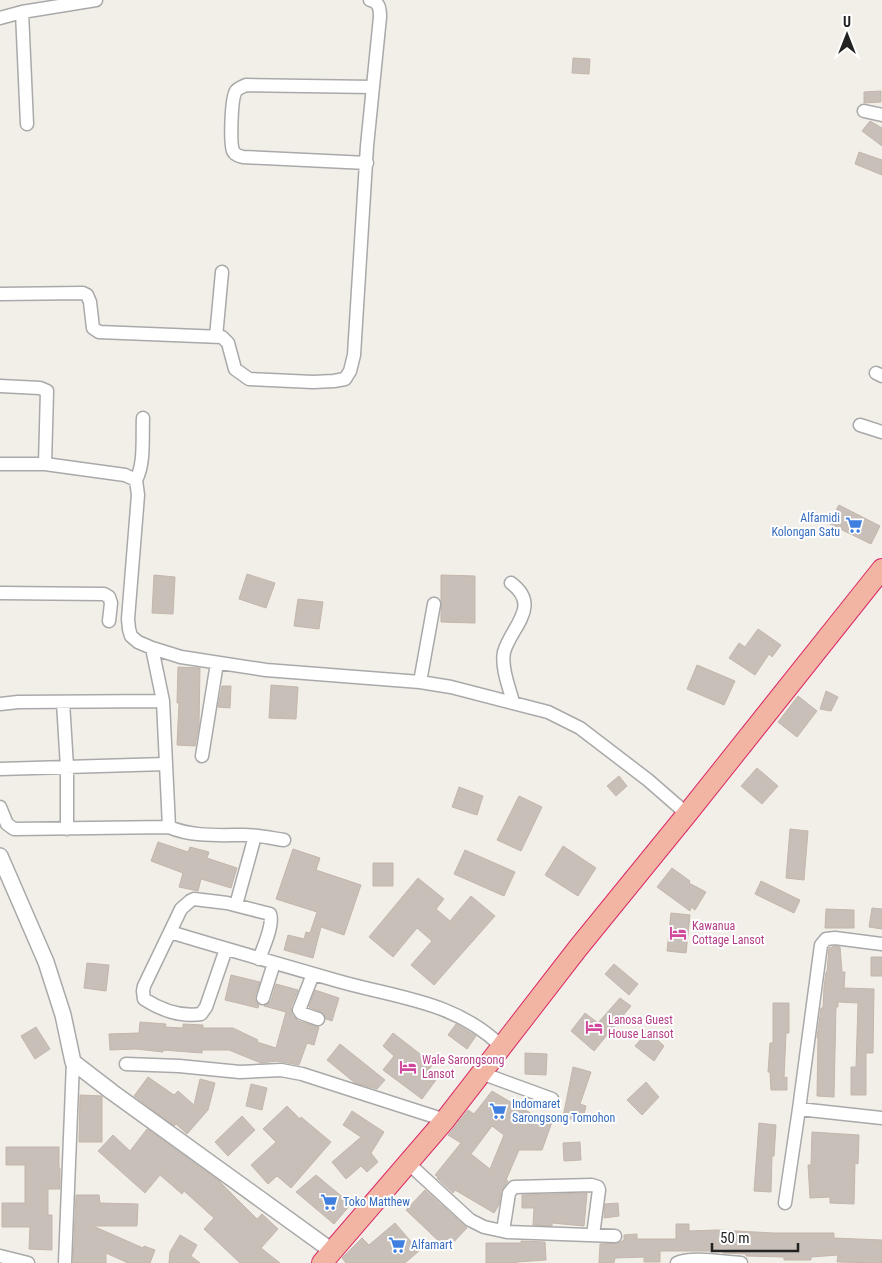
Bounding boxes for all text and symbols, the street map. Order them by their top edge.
north arrow [822,10,872,60]
text: U [843,14,851,30]
place label: Alfamidi Kolongan Satu [771,511,840,539]
supermarket icon: Alfamidi Kolongan Satu [844,515,864,535]
place label: Kawanua Cottage Lansot [692,919,765,947]
hotel icon: Kawanua Cottage Lansot [668,923,688,943]
place label: Lanosa Guest House Lansot [608,1013,674,1041]
hotel icon: Lanosa Guest House Lansot [584,1017,604,1037]
place label: Wale Sarongsong Lansot [422,1053,504,1081]
hotel icon: Wale Sarongsong Lansot [398,1057,418,1077]
place label: Indomaret Sarongsong Tomohon [512,1097,616,1125]
supermarket icon: Indomaret Sarongsong Tomohon [488,1101,508,1121]
supermarket icon: Toko Matthew [319,1192,339,1212]
place label: Toko Matthew [343,1195,410,1209]
scale bar [712,1220,798,1252]
text: 50 m [720,1229,750,1247]
supermarket icon: Alfamart [387,1235,407,1255]
place label: Alfamart [411,1238,453,1252]

